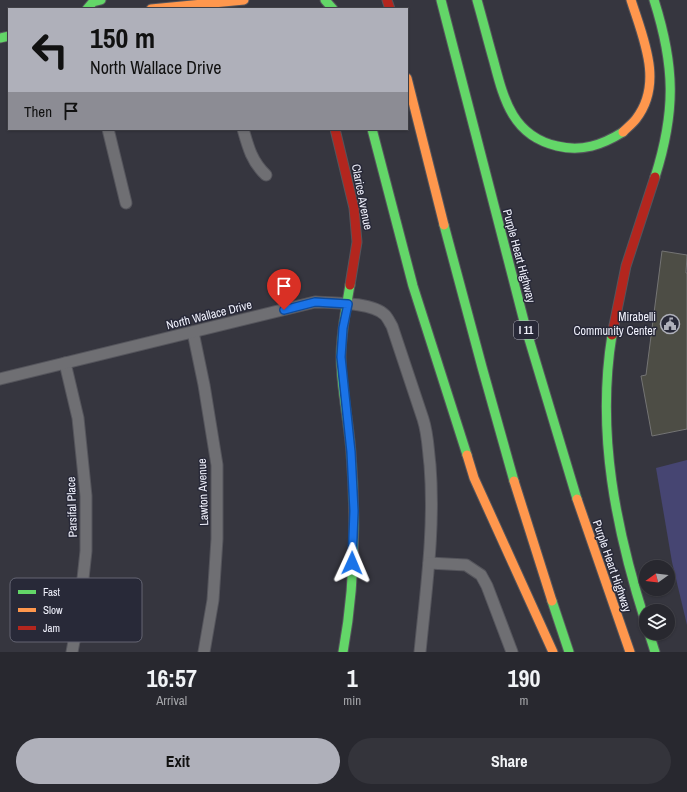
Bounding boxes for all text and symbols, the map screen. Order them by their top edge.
text: 150 m [90,19,155,57]
icon: left [24,24,76,76]
text: North Wallace Drive [90,55,222,80]
icon: arrive [60,100,82,122]
text: Then [24,101,52,122]
street label: Clarice Avenue [348,163,376,231]
street label: Purple Heart Highway [499,207,539,305]
pin [267,269,301,310]
icon: arrive [273,275,295,297]
street label: North Wallace Drive [165,297,253,333]
place label: Mirabelli Community Center [573,309,657,339]
public building icon: Mirabelli Community Center [659,313,681,335]
road number: I 11 [514,321,538,339]
street label: Lawton Avenue [194,458,212,526]
street label: Parsifal Place [63,476,81,538]
street label: Purple Heart Highway [589,518,635,614]
position arrow [331,542,373,584]
north arrow [639,560,675,596]
map controls [639,560,675,640]
legend [10,578,142,642]
text: Fast [43,585,61,599]
text: Slow [43,603,63,617]
button: layers [639,604,675,640]
text: Jam [43,621,60,635]
text: 16:57 [147,662,197,694]
text: 1 [347,662,358,694]
text: 190 [508,662,540,694]
text: Arrival [156,692,187,709]
text: min [343,692,361,709]
text: m [520,692,528,709]
button: Exit [16,738,340,784]
button: Share [348,738,671,784]

